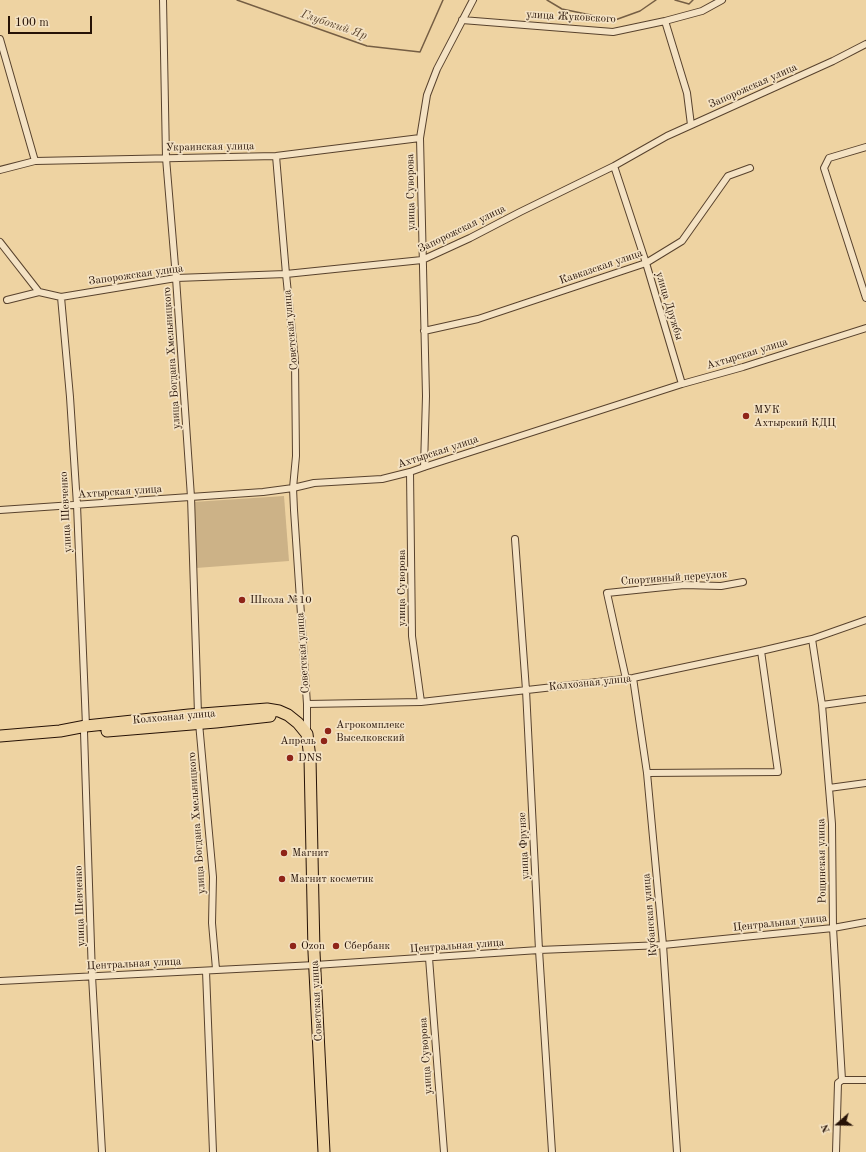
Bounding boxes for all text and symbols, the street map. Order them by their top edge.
water label: Глубокий Яр [299,7,369,43]
scale bar [10,8,94,34]
street label: улица Жуковского [526,8,616,26]
text: 100 m [15,17,49,29]
street label: Запорожская улица [707,61,799,111]
street label: Украинская улица [165,140,255,154]
street label: улица Суворова [404,153,418,231]
street label: Запорожская улица [416,202,508,256]
street label: Кавказская улица [558,247,644,287]
street label: Запорожская улица [88,262,184,288]
street label: улица Дружбы [652,270,686,342]
street label: улица Богдана Хмельницкого [160,286,184,430]
street label: Советская улица [281,289,301,371]
street label: Ахтырская улица [705,335,789,373]
place label: МУК Ахтырский КДЦ [754,403,836,429]
marker: МУК Ахтырский КДЦ [741,411,751,421]
street label: Ахтырская улица [396,433,480,471]
street label: улица Шевченко [57,471,75,553]
street label: Ахтырская улица [77,482,163,502]
street label: улица Суворова [395,549,409,627]
street label: Спортивный переулок [620,568,728,588]
place label: Школа №10 [250,593,312,607]
marker: Школа №10 [237,595,247,605]
street label: Советская улица [294,612,312,694]
street label: Колхозная улица [548,672,632,694]
street label: Колхозная улица [132,707,216,727]
place label: Агрокомплекс Выселковский [336,718,405,744]
marker: Агрокомплекс Выселковский [323,726,333,736]
place label: Апрель [280,734,316,748]
marker: Апрель [319,736,329,746]
street label: улица Богдана Хмельницкого [185,751,209,895]
place label: DNS [298,751,322,765]
marker: DNS [285,753,295,763]
street label: улица Фрунзе [516,812,532,880]
street label: Рощинская улица [815,818,829,904]
place label: Магнит [292,846,329,860]
marker: Магнит [279,848,289,858]
street label: улица Шевченко [72,865,88,947]
place label: Магнит косметик [290,872,373,886]
street label: Кубанская улица [640,873,660,957]
marker: Магнит косметик [277,874,287,884]
street label: Центральная улица [732,911,828,935]
street label: Центральная улица [409,936,505,956]
place label: Ozon [301,939,325,953]
place label: Сбербанк [344,939,390,953]
marker: Ozon [288,941,298,951]
marker: Сбербанк [331,941,341,951]
street label: Центральная улица [86,955,182,973]
street label: Советская улица [308,960,326,1042]
street label: улица Суворова [417,1017,435,1095]
north arrow [818,1104,858,1144]
text: N [820,1122,833,1134]

